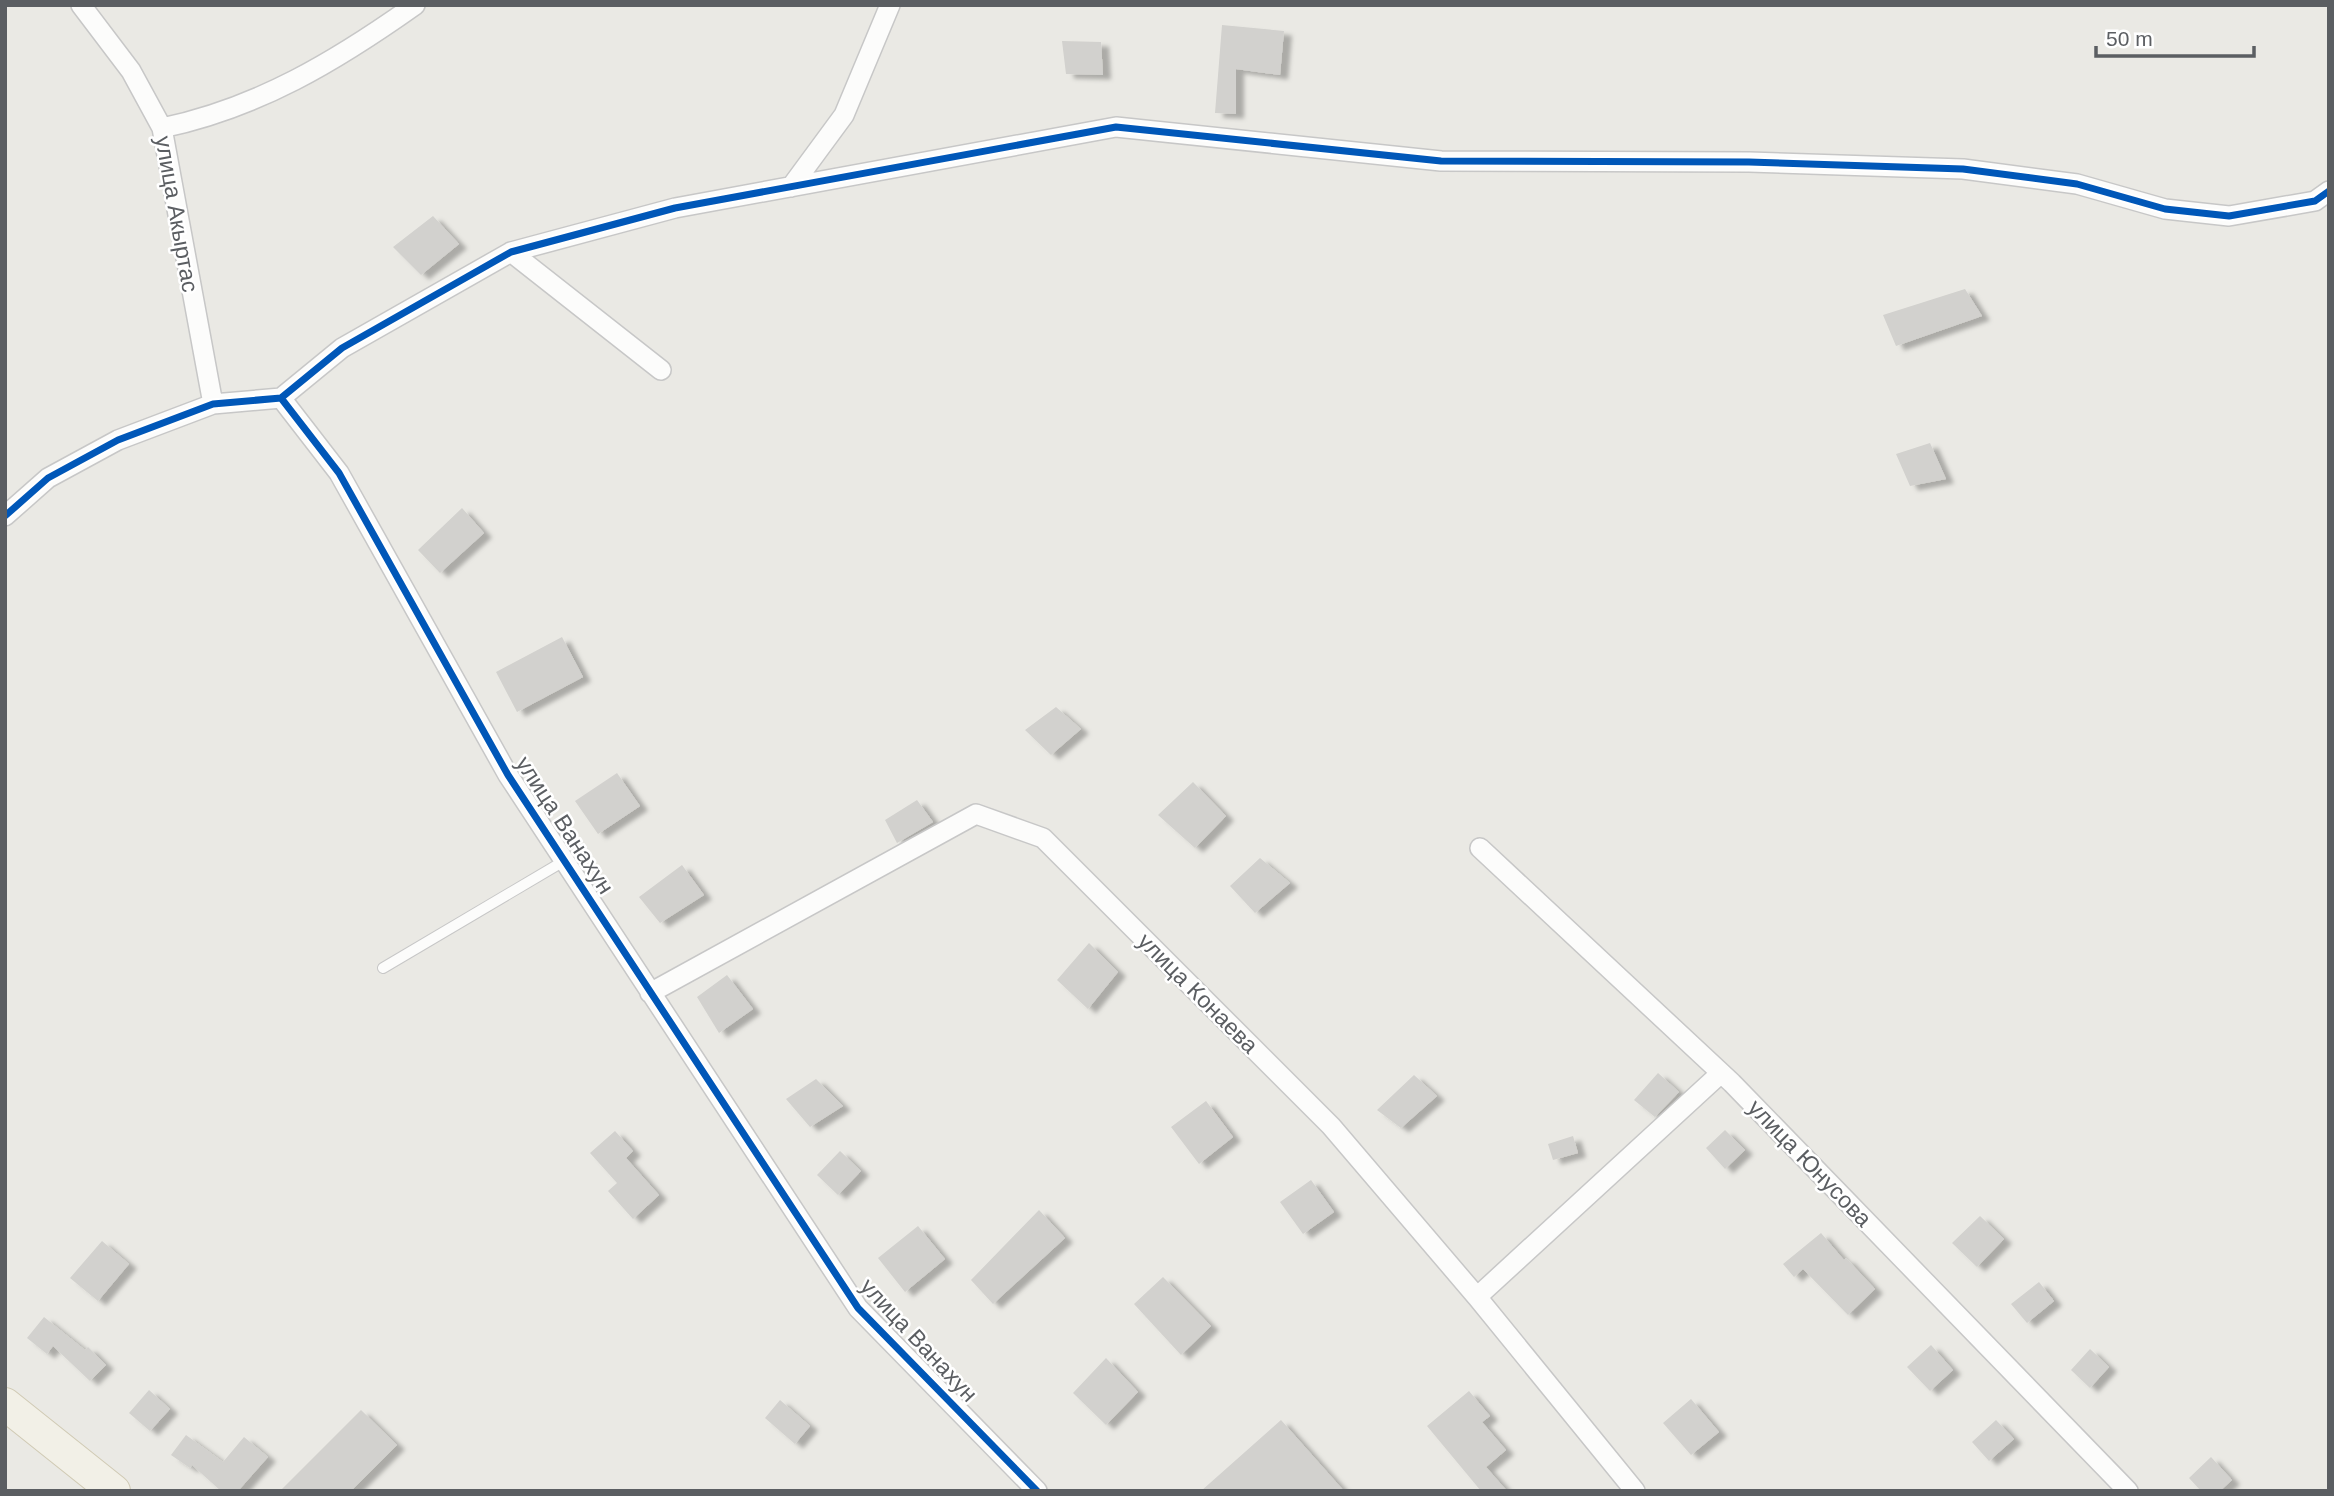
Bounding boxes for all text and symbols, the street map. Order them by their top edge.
scale bar [2096,14,2254,58]
text: 50 m [2106,27,2153,50]
street label: улица Акыртас [150,134,204,294]
street label: улица Ванахун [511,751,619,899]
street label: улица Конаева [1133,928,1263,1058]
street label: улица Юнусова [1743,1094,1877,1232]
street label: улица Ванахун [855,1273,983,1407]

